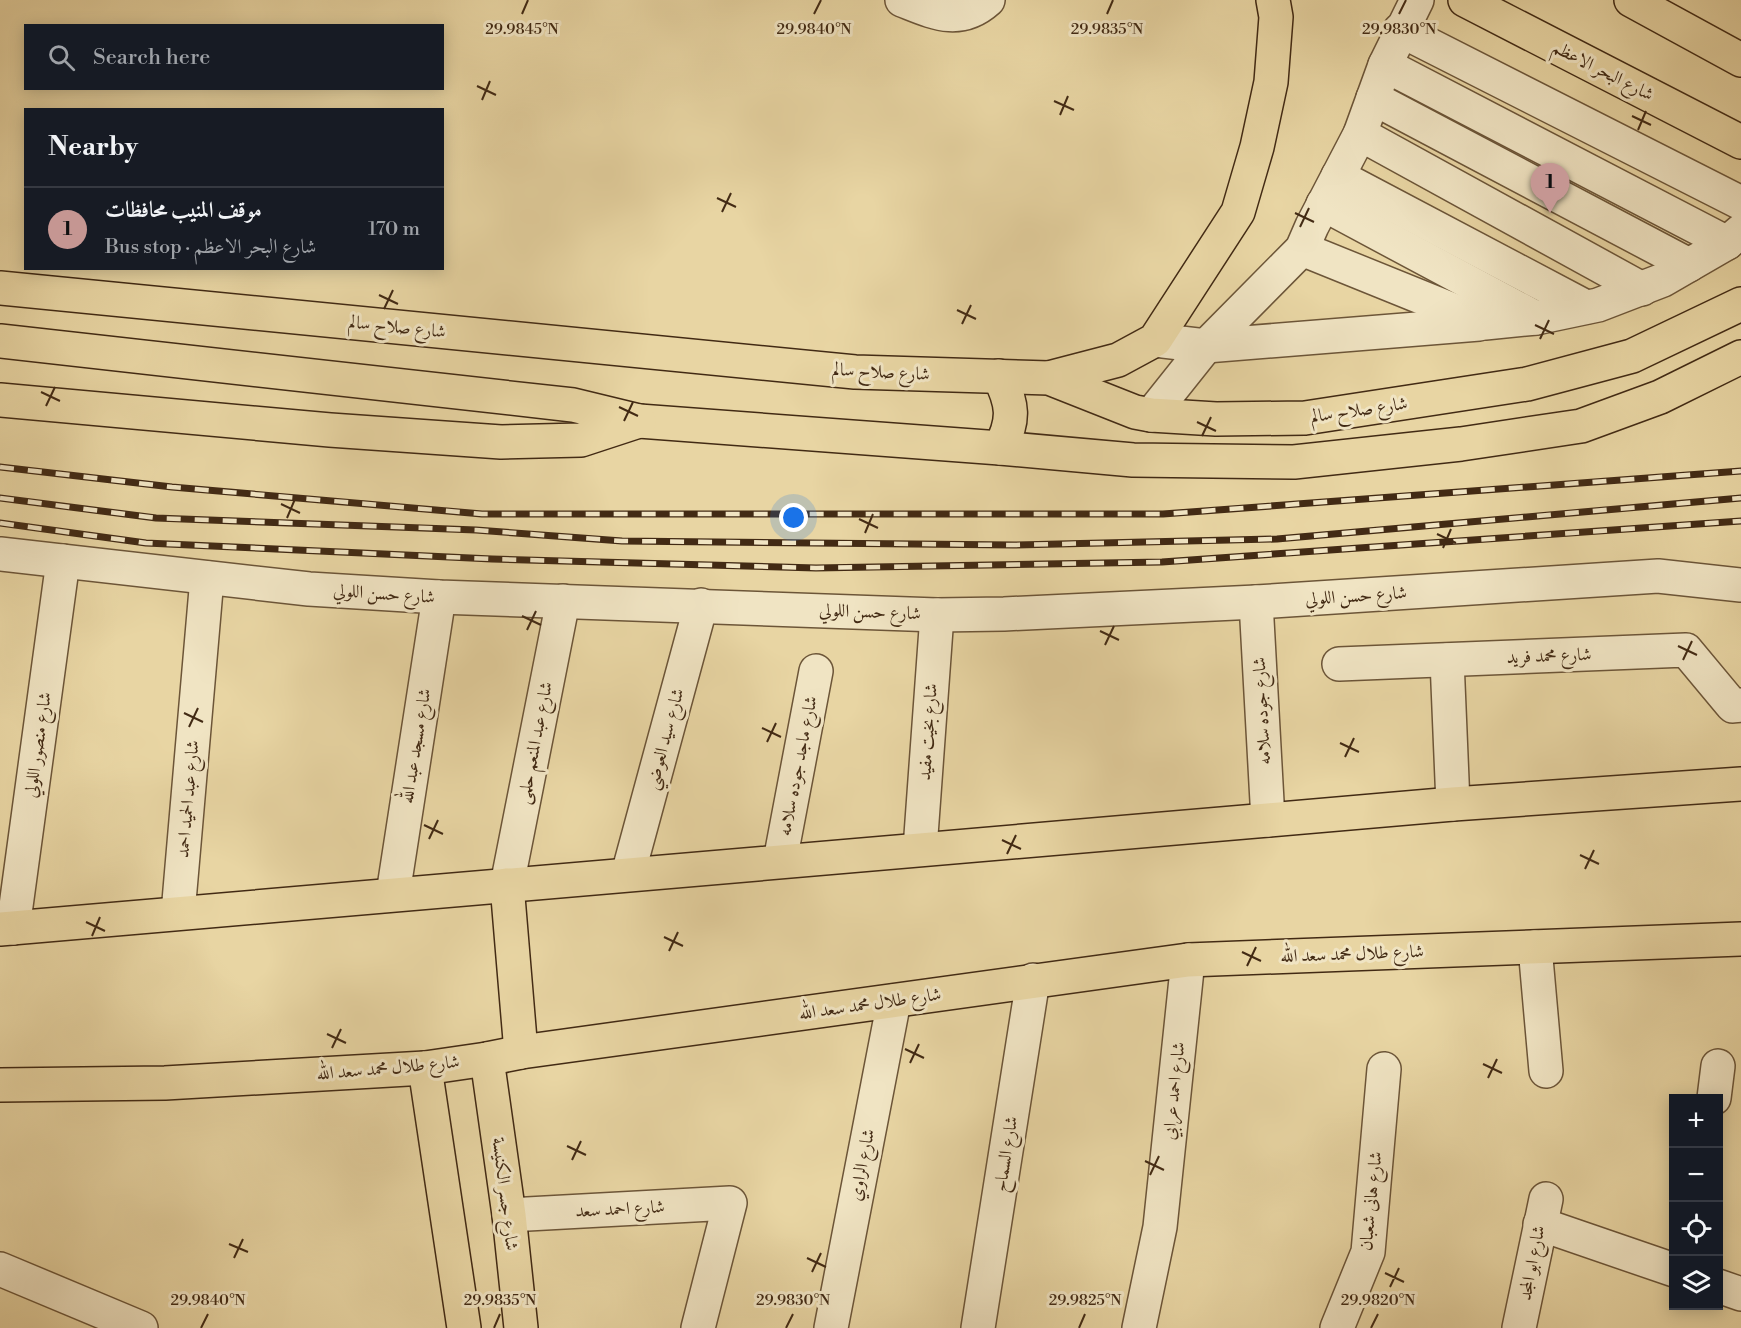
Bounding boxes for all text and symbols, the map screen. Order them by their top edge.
text: 29.9845°N [485,20,559,39]
text: 29.9840°N [776,20,852,39]
text: 29.9835°N [1071,20,1143,39]
text: 29.9830°N [1362,20,1436,39]
search box [24,24,444,90]
street label: شارع البحر الاعظم [1546,36,1658,111]
icon: search [45,41,78,74]
text: Search here [93,44,210,71]
text: Nearby [48,131,138,163]
pin: 1 [1530,164,1570,213]
text: موقف المنيب محافظات [105,197,262,224]
text: 1 [63,217,72,242]
text: 170 m [368,217,420,242]
text: Bus stop · شارع البحر الاعظم [105,235,316,260]
street label: شارع صلاح سالم [347,310,447,348]
street label: شارع صلاح سالم [831,358,930,390]
street label: شارع صلاح سالم [1309,392,1410,432]
your location [779,503,808,532]
street label: شارع حسن اللولي [332,579,436,612]
street label: شارع حسن اللولي [1304,581,1408,614]
street label: شارع حسن اللولي [819,599,921,628]
street label: شارع محمد فريد [1506,643,1592,672]
street label: شارع جوده سلامه [1248,656,1279,765]
street label: شارع عبد المنعم حلمى [512,680,563,807]
street label: شارع بخيت مفيد [913,683,946,781]
street label: شارع مسجد عبد الله [393,686,439,806]
street label: شارع سيد العوضي [640,686,694,794]
street label: شارع منصور اللولي [19,691,60,800]
street label: شارع ماجد جوده سلامه [773,694,826,839]
street label: شارع عبد الحميد احمد [171,739,208,859]
street label: شارع طلال محمد سعد الله [1280,937,1424,971]
street label: شارع طلال محمد سعد الله [797,980,943,1028]
street label: شارع احمد عرابي [1157,1041,1194,1141]
street label: شارع طلال محمد سعد الله [315,1047,461,1089]
map controls [1669,1094,1723,1310]
button: + [1669,1094,1723,1148]
street label: شارع السماح [989,1114,1027,1194]
street label: شارع الراوي [844,1127,883,1204]
street label: شارع جسر الكنيسة [484,1136,523,1252]
button: − [1669,1148,1723,1202]
street label: شارع هانى شعبان [1354,1150,1391,1252]
street label: شارع احمد سعد [575,1195,665,1226]
button: locate [1669,1202,1723,1256]
street label: شارع ابو المجد [1513,1224,1553,1303]
button: layers [1669,1256,1723,1310]
text: 29.9840°N [170,1291,246,1310]
text: 29.9835°N [464,1291,536,1310]
text: 29.9830°N [756,1291,830,1310]
text: 29.9825°N [1049,1291,1121,1310]
text: 29.9820°N [1341,1291,1415,1310]

